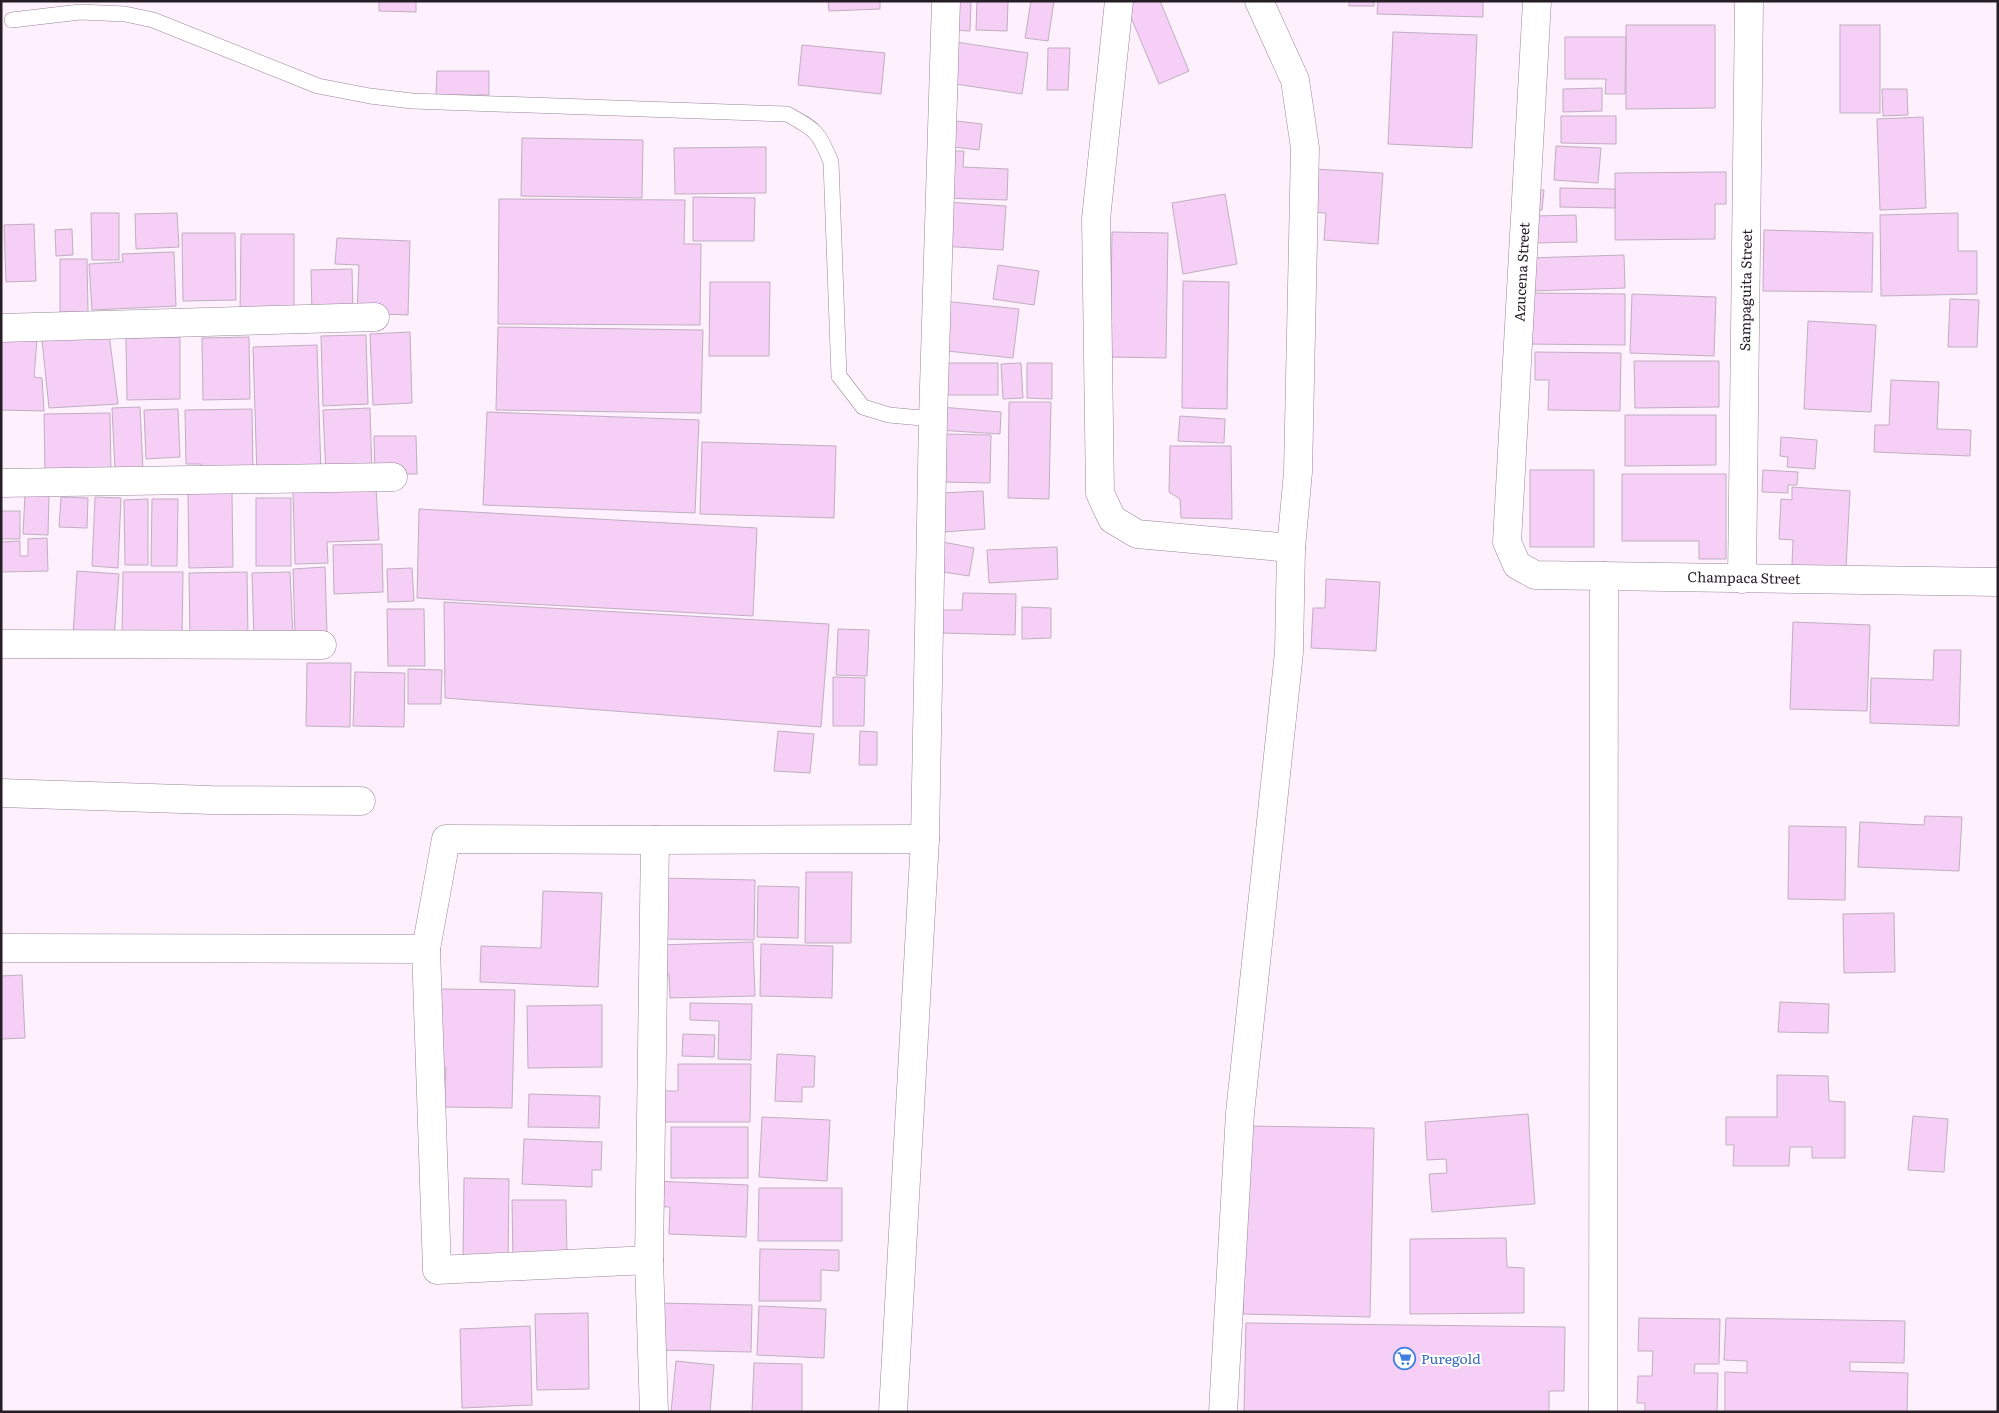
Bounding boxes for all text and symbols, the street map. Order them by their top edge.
street label: Azucena Street [1508,221,1534,322]
street label: Sampaguita Street [1734,228,1756,351]
street label: Champaca Street [1687,566,1801,588]
supermarket icon: Puregold [1393,1347,1417,1371]
place label: Puregold [1421,1348,1481,1368]

